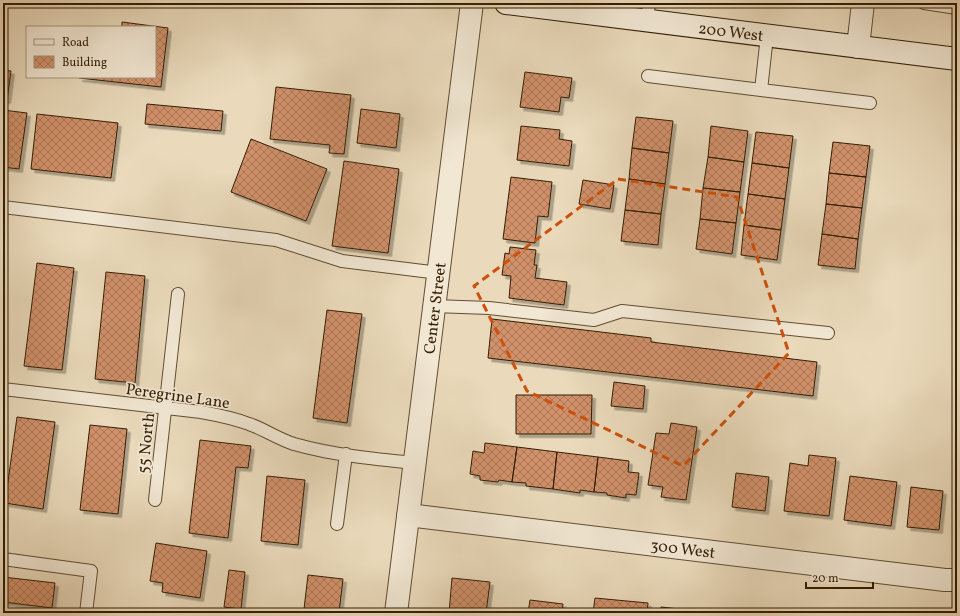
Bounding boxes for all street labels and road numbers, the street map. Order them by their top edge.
street label: 200 West [697,18,765,48]
street label: Center Street [419,261,453,355]
street label: Peregrine Lane [124,379,231,415]
street label: 55 North [133,412,161,475]
street label: 300 West [649,535,717,565]

